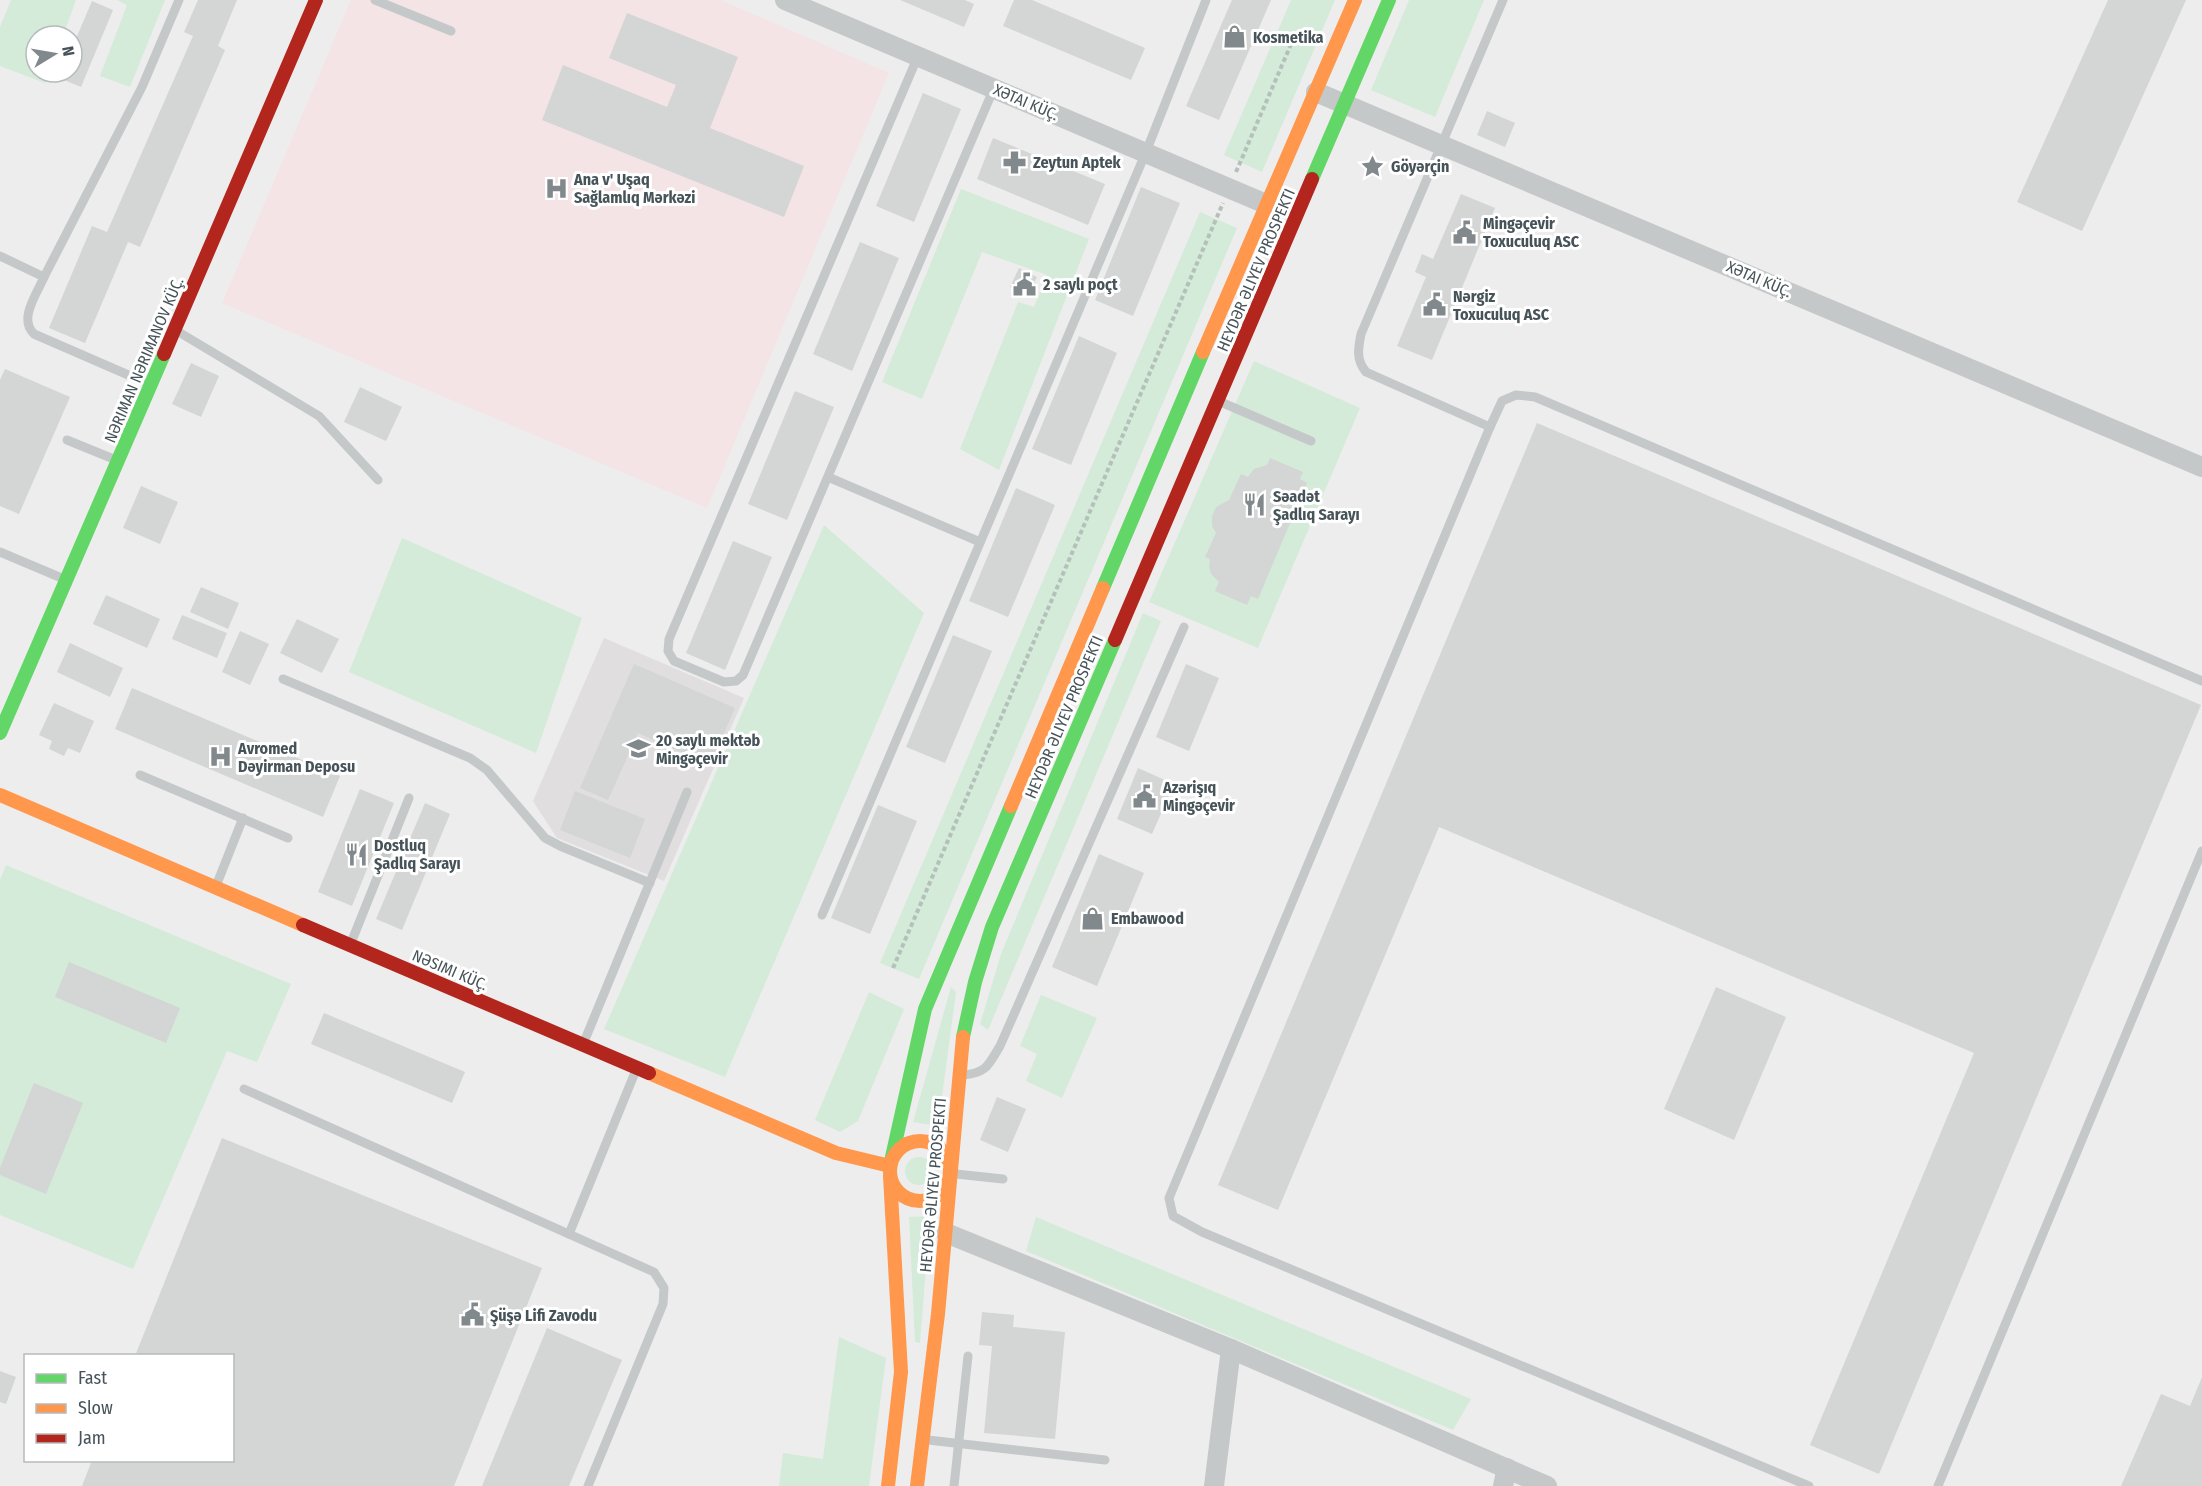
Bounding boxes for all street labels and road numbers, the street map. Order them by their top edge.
street label: XƏTAI KÜÇ. [990,80,1061,125]
street label: HEYDƏR ƏLIYEV PROSPEKTI [1213,186,1299,354]
street label: XƏTAI KÜÇ. [1723,257,1794,302]
street label: NƏRIMAN NƏRIMANOV KÜÇ. [100,274,188,446]
street label: HEYDƏR ƏLIYEV PROSPEKTI [1021,633,1107,801]
street label: NƏSIMI KÜÇ. [409,946,490,995]
street label: HEYDƏR ƏLIYEV PROSPEKTI [916,1097,950,1273]

